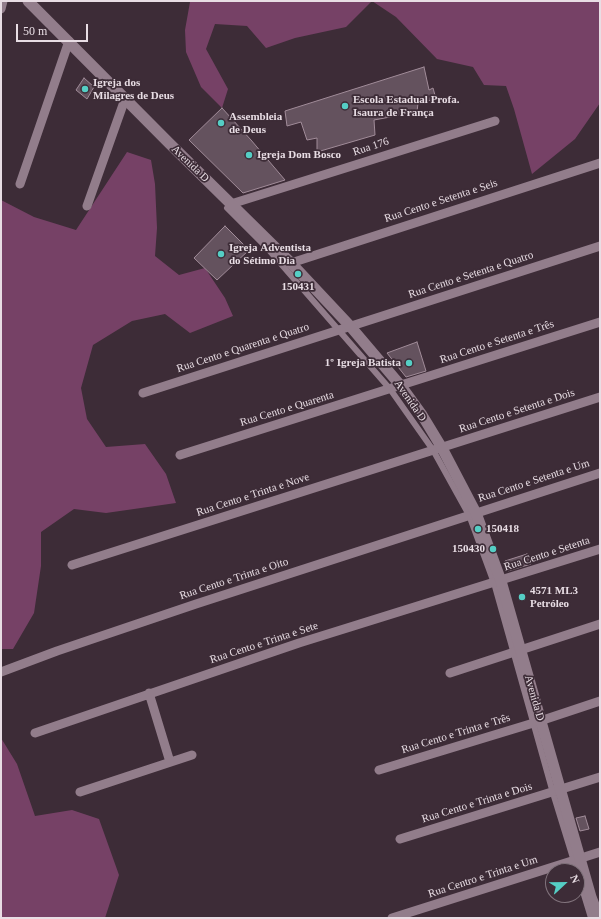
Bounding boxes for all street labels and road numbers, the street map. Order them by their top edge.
street label: Rua 176 [351,135,391,159]
street label: Avenida D [168,143,212,185]
street label: Rua Cento e Setenta e Seis [383,176,499,226]
street label: Rua Cento e Setenta e Quatro [407,249,535,301]
street label: Rua Cento e Setenta e Três [438,317,556,367]
street label: Rua Cento e Quarenta e Quatro [175,320,311,376]
street label: Avenida D [391,378,429,424]
street label: Rua Cento e Setenta e Dois [458,386,576,436]
street label: Rua Cento e Quarenta [238,388,336,430]
street label: Rua Cento e Setenta e Um [477,457,591,505]
street label: Rua Cento e Trinta e Nove [195,471,311,519]
street label: Rua Cento e Setenta [502,534,592,574]
street label: Rua Cento e Trinta e Oito [178,555,290,603]
street label: Rua Cento e Trinta e Sete [208,619,320,667]
street label: Avenida D [521,674,547,722]
street label: Rua Cento e Trinta e Três [400,711,512,757]
street label: Rua Cento e Trinta e Dois [420,780,534,826]
street label: Rua Centro e Trinta e Um [427,853,539,901]

